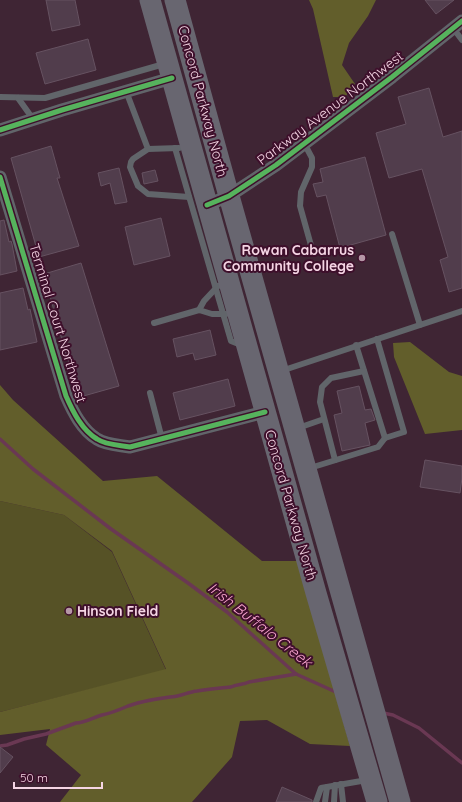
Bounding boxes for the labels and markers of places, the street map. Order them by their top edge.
place label: Rowan Cabarrus Community College [223,241,354,275]
marker: Rowan Cabarrus Community College [357,253,367,263]
place label: Hinson Field [77,602,158,620]
marker: Hinson Field [64,606,74,616]

